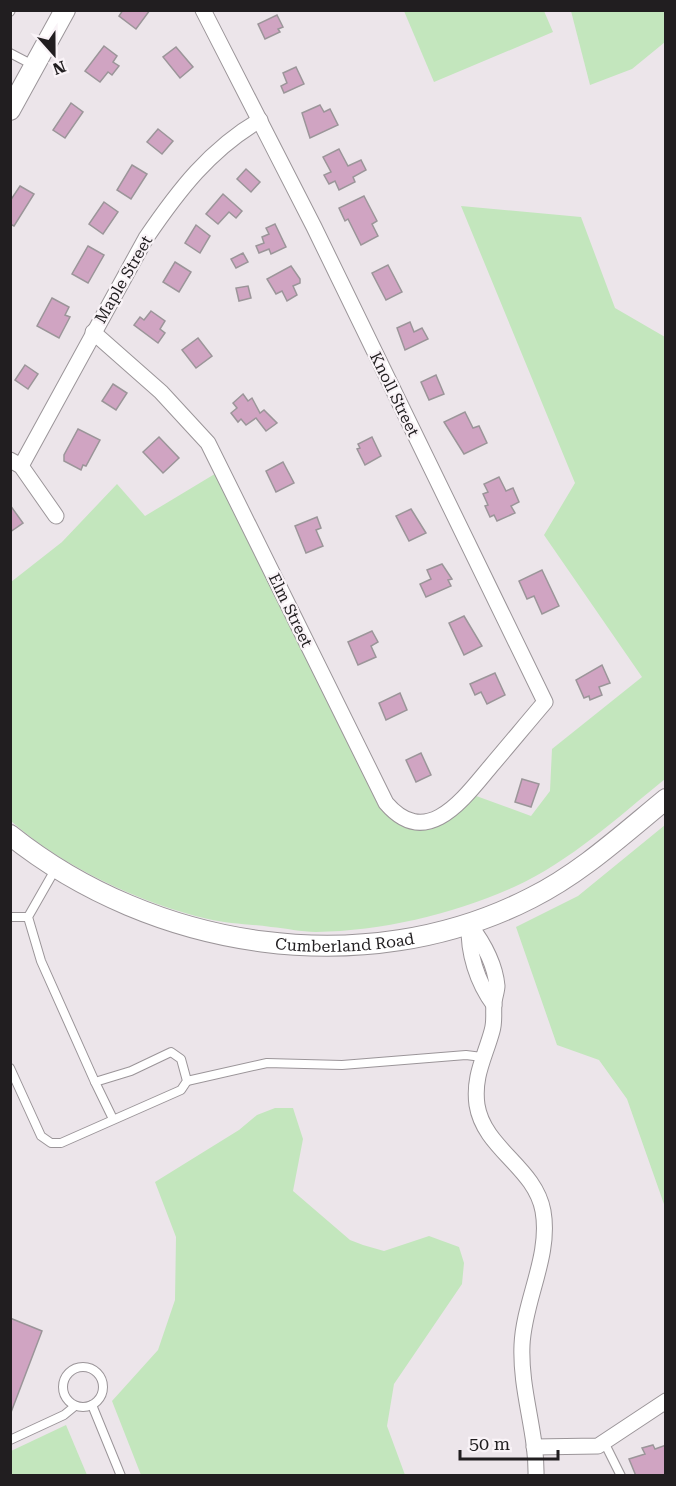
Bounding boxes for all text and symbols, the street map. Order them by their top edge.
north arrow [24,24,84,84]
text: N [50,56,68,79]
street label: Maple Street [91,232,156,326]
street label: Knoll Street [366,349,423,440]
street label: Elm Street [265,570,317,650]
street label: Cumberland Road [275,929,416,956]
scale bar [460,1423,558,1461]
text: 50 m [469,1433,510,1454]

